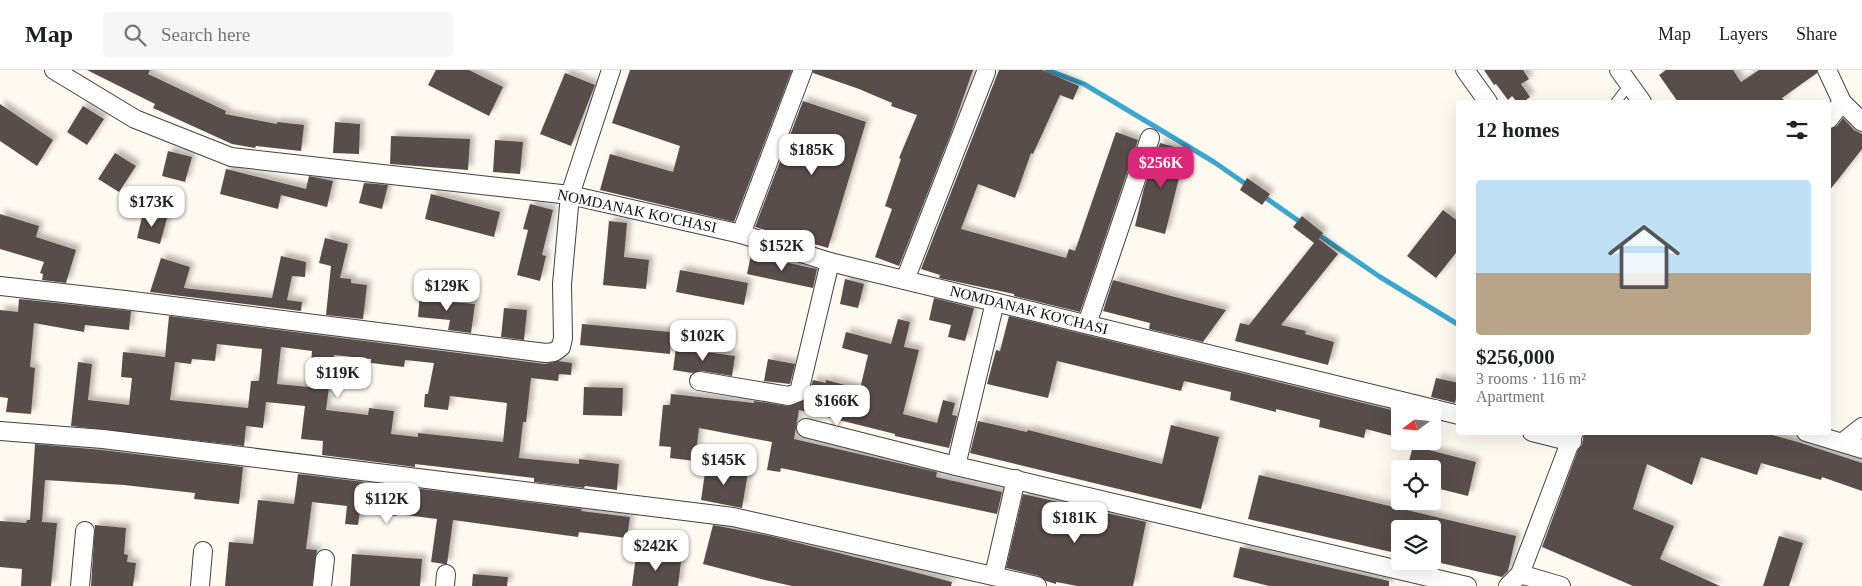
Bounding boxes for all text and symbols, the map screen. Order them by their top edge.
search box [103,12,453,57]
text: Map [25,21,73,47]
icon: search [121,21,149,49]
text: Search here [161,24,250,45]
text: Map [1658,24,1691,44]
text: Layers [1719,24,1768,44]
text: Share [1796,24,1837,44]
icon: filters [1783,116,1811,144]
text: 12 homes [1476,118,1559,142]
pin: $185K [777,134,847,176]
text: $185K [790,141,834,158]
pin: $256K [1126,146,1196,189]
text: $256K [1139,154,1183,171]
pin: $173K [117,186,187,228]
street label: NOMDANAK KO'CHASI [556,186,718,236]
text: $173K [130,193,174,210]
icon: home [1599,212,1689,302]
pin: $152K [747,230,817,272]
text: $152K [760,237,804,254]
pin: $129K [412,270,482,312]
text: $129K [425,277,469,294]
street label: NOMDANAK KO'CHASI [948,283,1110,337]
pin: $102K [668,320,738,362]
text: $102K [681,327,725,344]
text: $256,000 [1476,345,1555,369]
pin: $119K [303,356,373,399]
text: $119K [316,364,360,381]
text: 3 rooms · 116 m² [1476,370,1586,387]
pin: $166K [802,384,872,427]
text: Apartment [1476,388,1544,405]
text: $166K [815,392,859,409]
north arrow [1391,400,1441,450]
map controls [1391,400,1441,570]
pin: $145K [689,444,759,486]
text: $145K [702,451,746,468]
button: locate [1391,460,1441,510]
pin: $112K [352,482,422,525]
text: $112K [365,490,409,507]
pin: $181K [1040,502,1110,544]
text: $181K [1053,509,1097,526]
button: layers [1391,520,1441,570]
pin: $242K [621,530,691,572]
text: $242K [634,537,678,554]

